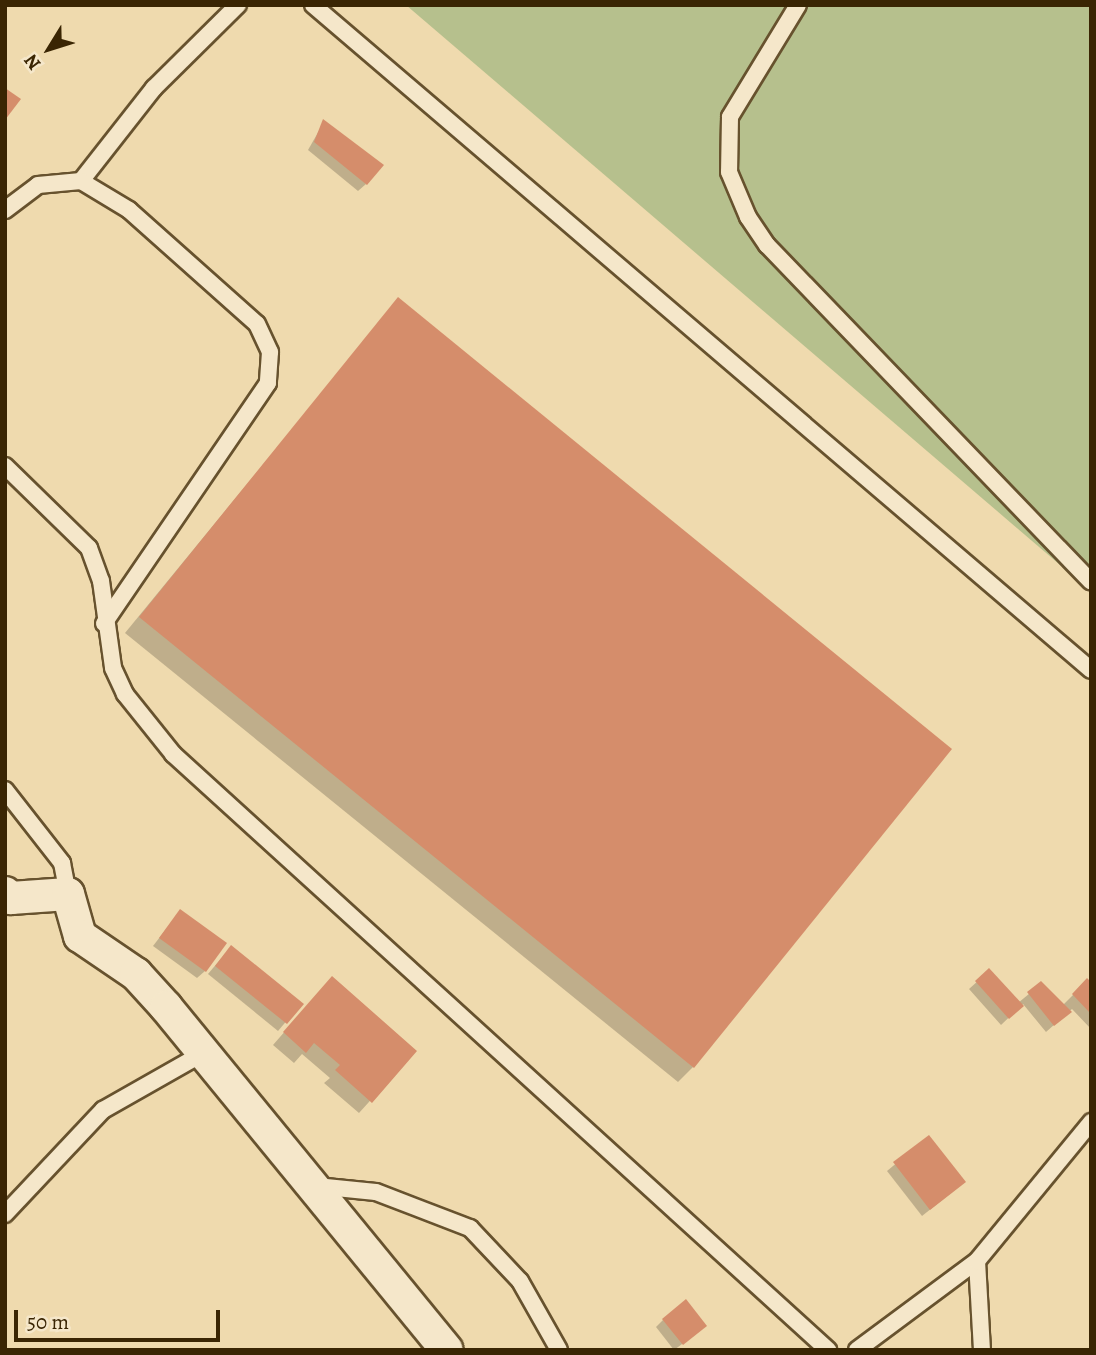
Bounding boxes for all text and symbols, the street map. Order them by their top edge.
north arrow [14,14,84,84]
text: N [18,48,47,75]
scale bar [18,1296,224,1340]
text: 50 m [27,1308,69,1336]

